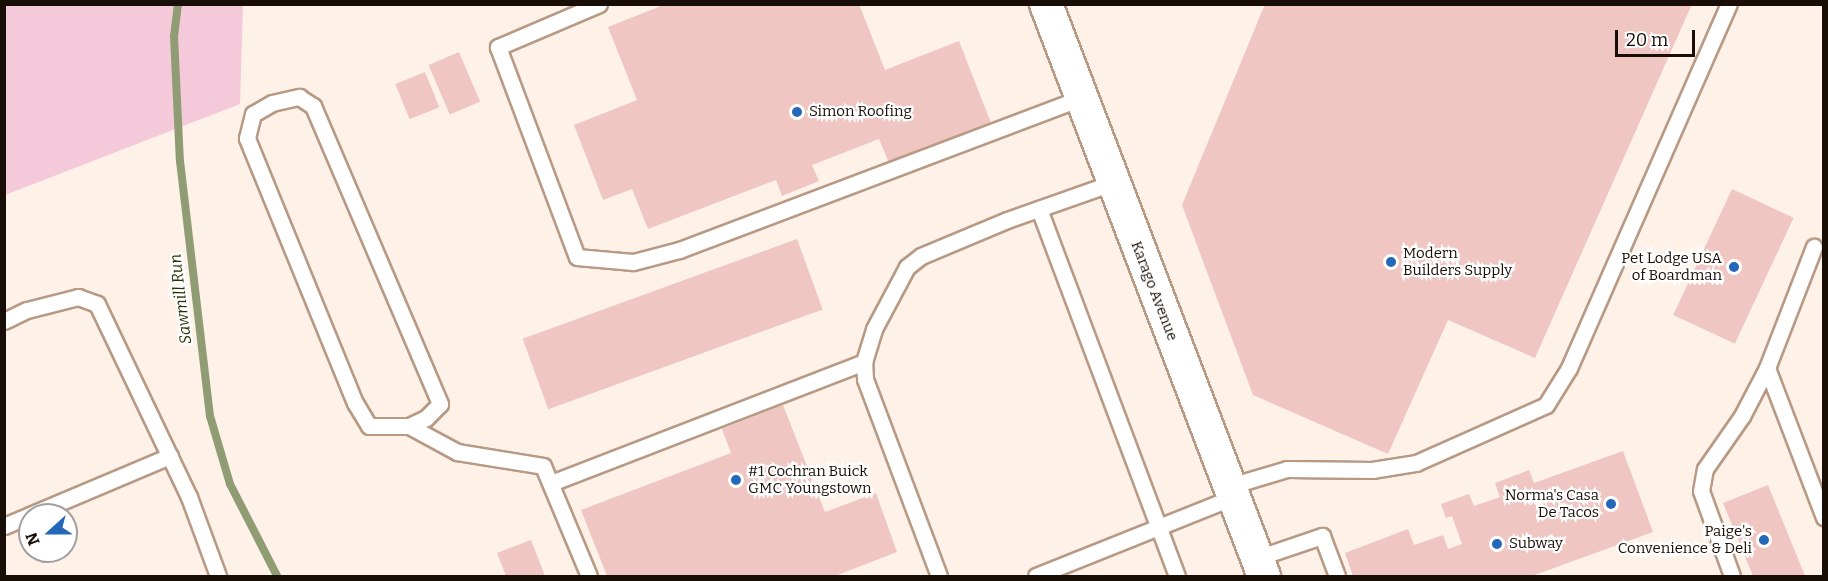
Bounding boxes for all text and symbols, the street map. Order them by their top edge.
scale bar [1618,18,1698,56]
text: 20 m [1626,29,1668,51]
place label: Simon Roofing [809,103,912,121]
marker: Simon Roofing [790,105,804,119]
street label: Karago Avenue [1127,239,1181,343]
place label: Modern Builders Supply [1403,244,1512,279]
place label: Pet Lodge USA of Boardman [1621,249,1722,284]
water label: Sawmill Run [166,253,196,345]
marker: Modern Builders Supply [1384,255,1398,269]
marker: Pet Lodge USA of Boardman [1727,260,1741,274]
place label: #1 Cochran Buick GMC Youngstown [748,462,871,497]
marker: #1 Cochran Buick GMC Youngstown [729,473,743,487]
place label: Norma's Casa De Tacos [1505,486,1599,521]
marker: Norma's Casa De Tacos [1604,497,1618,511]
north arrow [18,503,78,563]
place label: Paige's Convenience & Deli [1618,522,1752,557]
text: N [22,530,44,548]
marker: Paige's Convenience & Deli [1757,533,1771,547]
place label: Subway [1509,535,1563,553]
marker: Subway [1490,537,1504,551]

